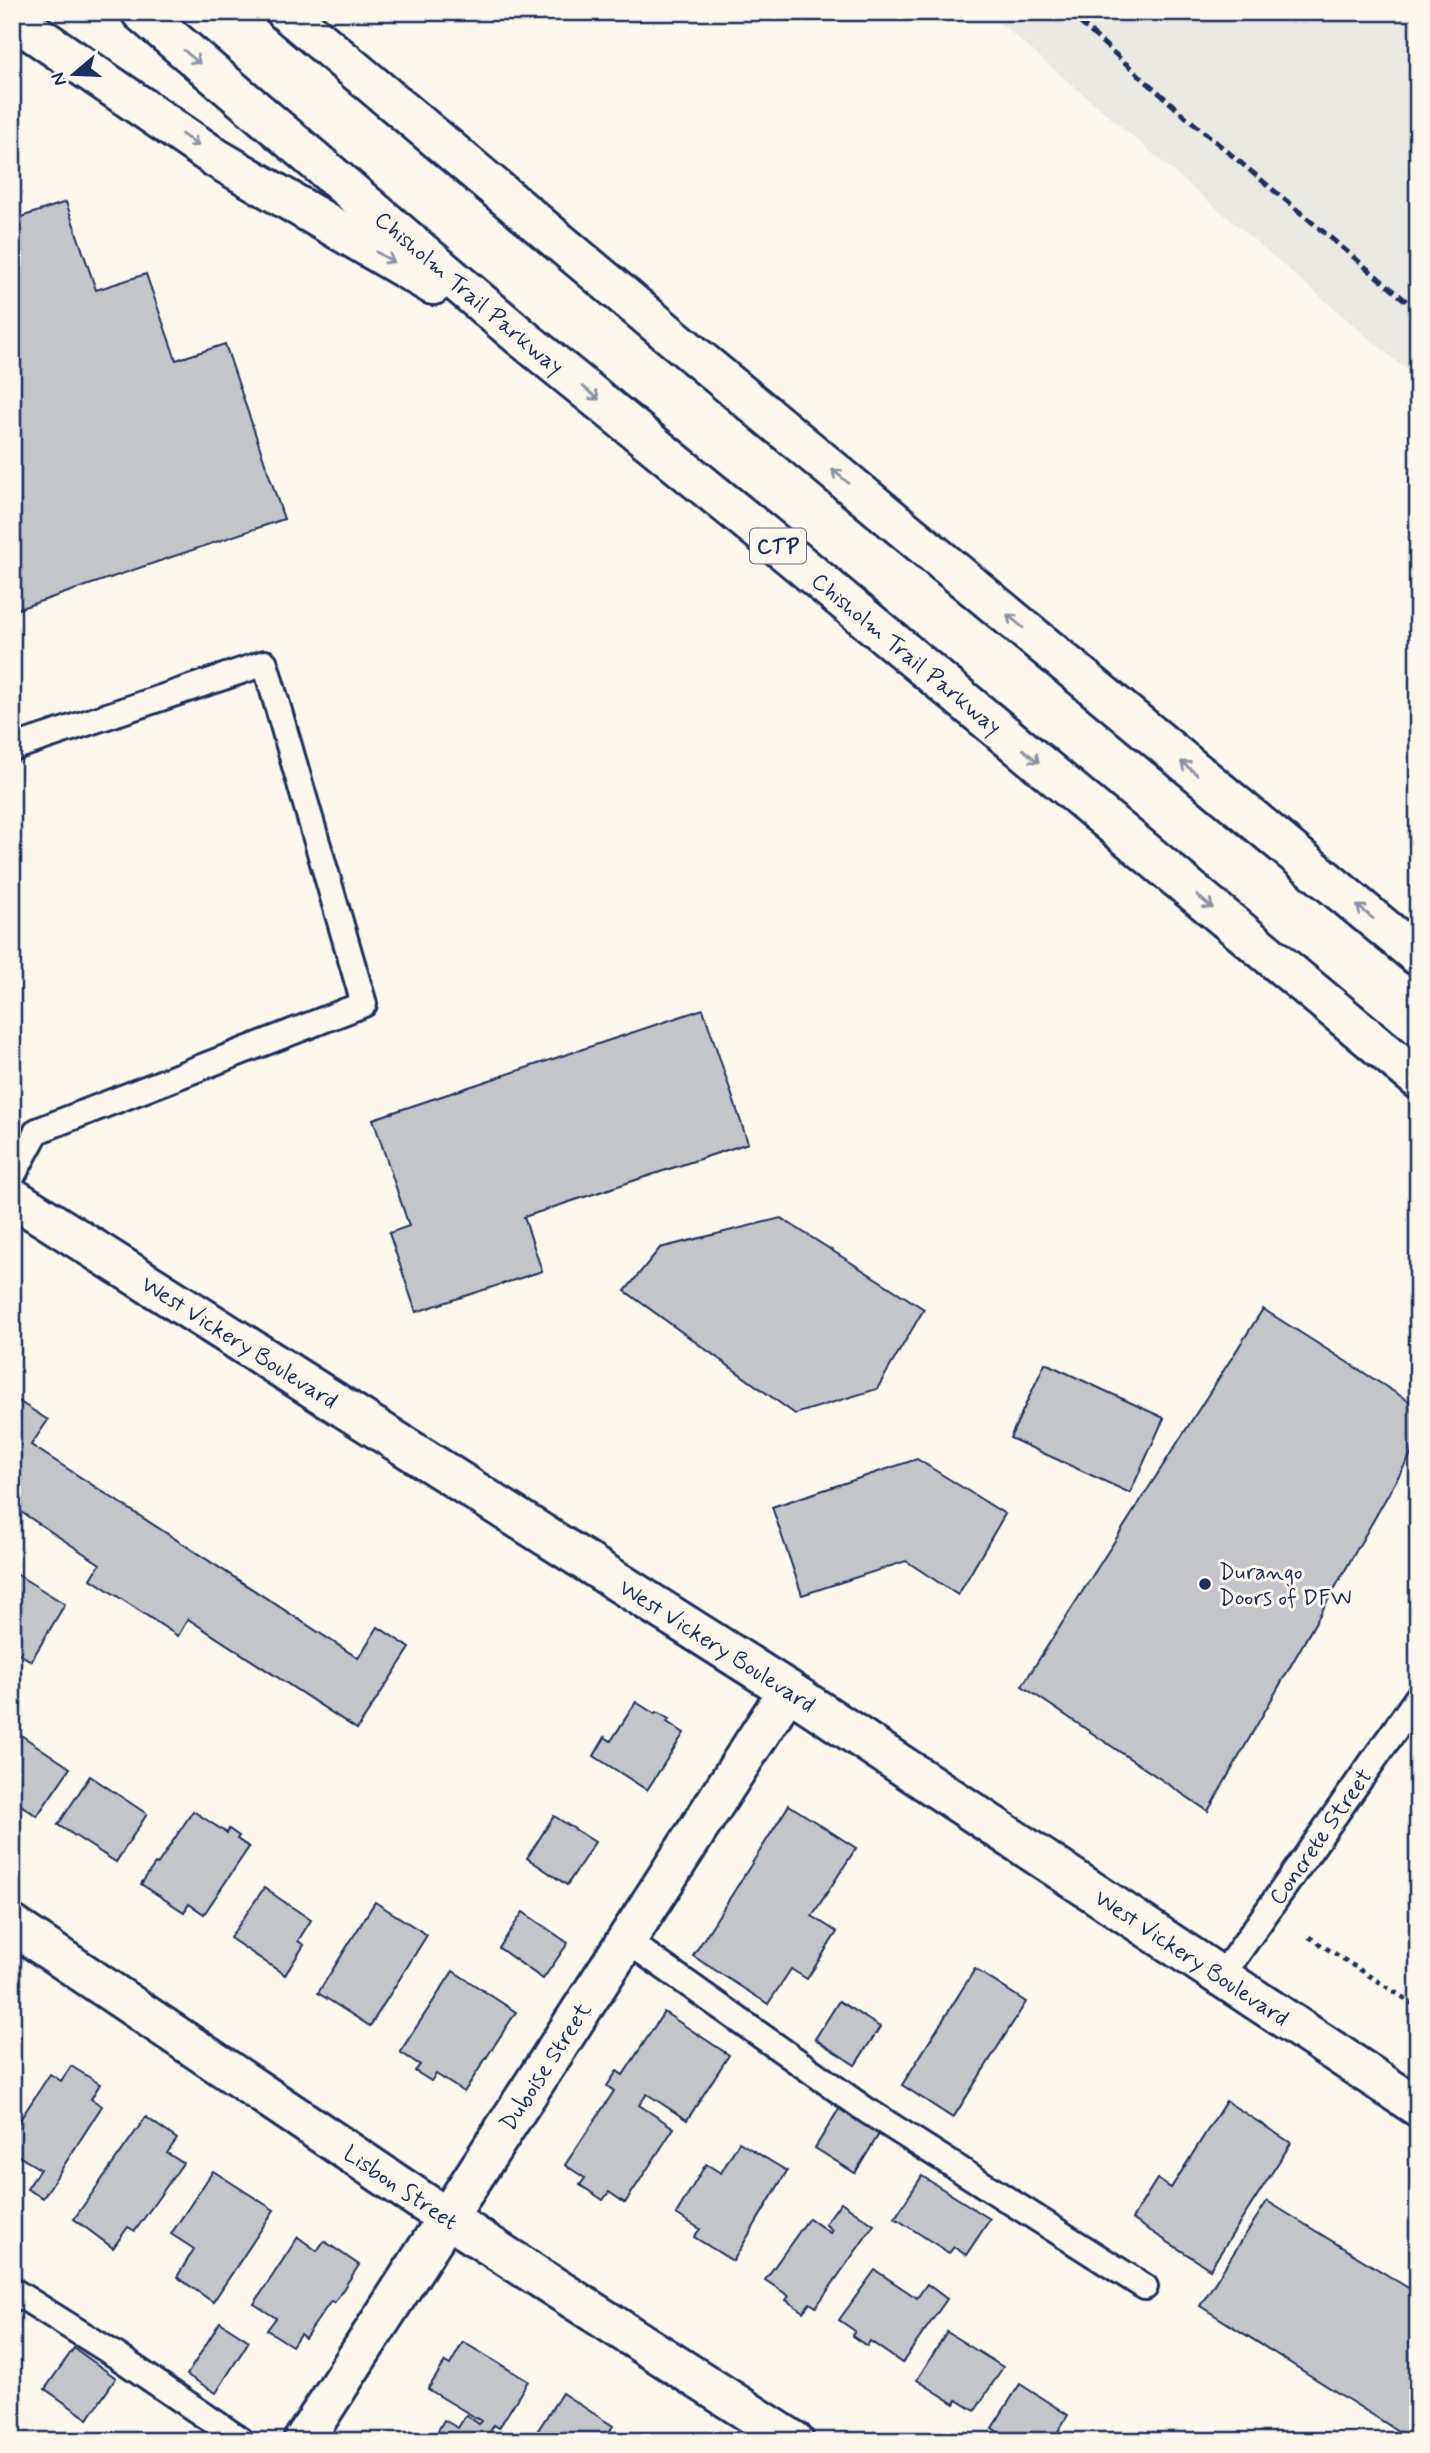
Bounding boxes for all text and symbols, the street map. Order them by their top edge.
north arrow [38,38,108,108]
one-way arrow [183,49,201,64]
text: N [45,69,73,89]
one-way arrow [179,133,199,147]
street label: Chisholm Trail Parkway [367,205,569,383]
one-way arrow [374,250,394,264]
one-way arrow [581,386,599,401]
one-way arrow [832,468,850,484]
road number: CTP [750,528,806,564]
street label: Chisholm Trail Parkway [804,567,1007,743]
one-way arrow [1007,613,1025,629]
one-way arrow [1021,749,1039,764]
one-way arrow [1181,760,1199,776]
one-way arrow [1196,894,1214,910]
one-way arrow [1356,904,1374,920]
street label: West Vickery Boulevard [135,1270,343,1417]
place label: Durango Doors of DFW [1219,1558,1352,1614]
street label: West Vickery Boulevard [613,1573,820,1721]
marker: Durango Doors of DFW [1197,1576,1213,1592]
street label: Concrete Street [1263,1763,1380,1912]
street label: West Vickery Boulevard [1088,1884,1294,2034]
street label: Duboise Street [494,1997,599,2137]
street label: Lisbon Street [337,2139,463,2238]

